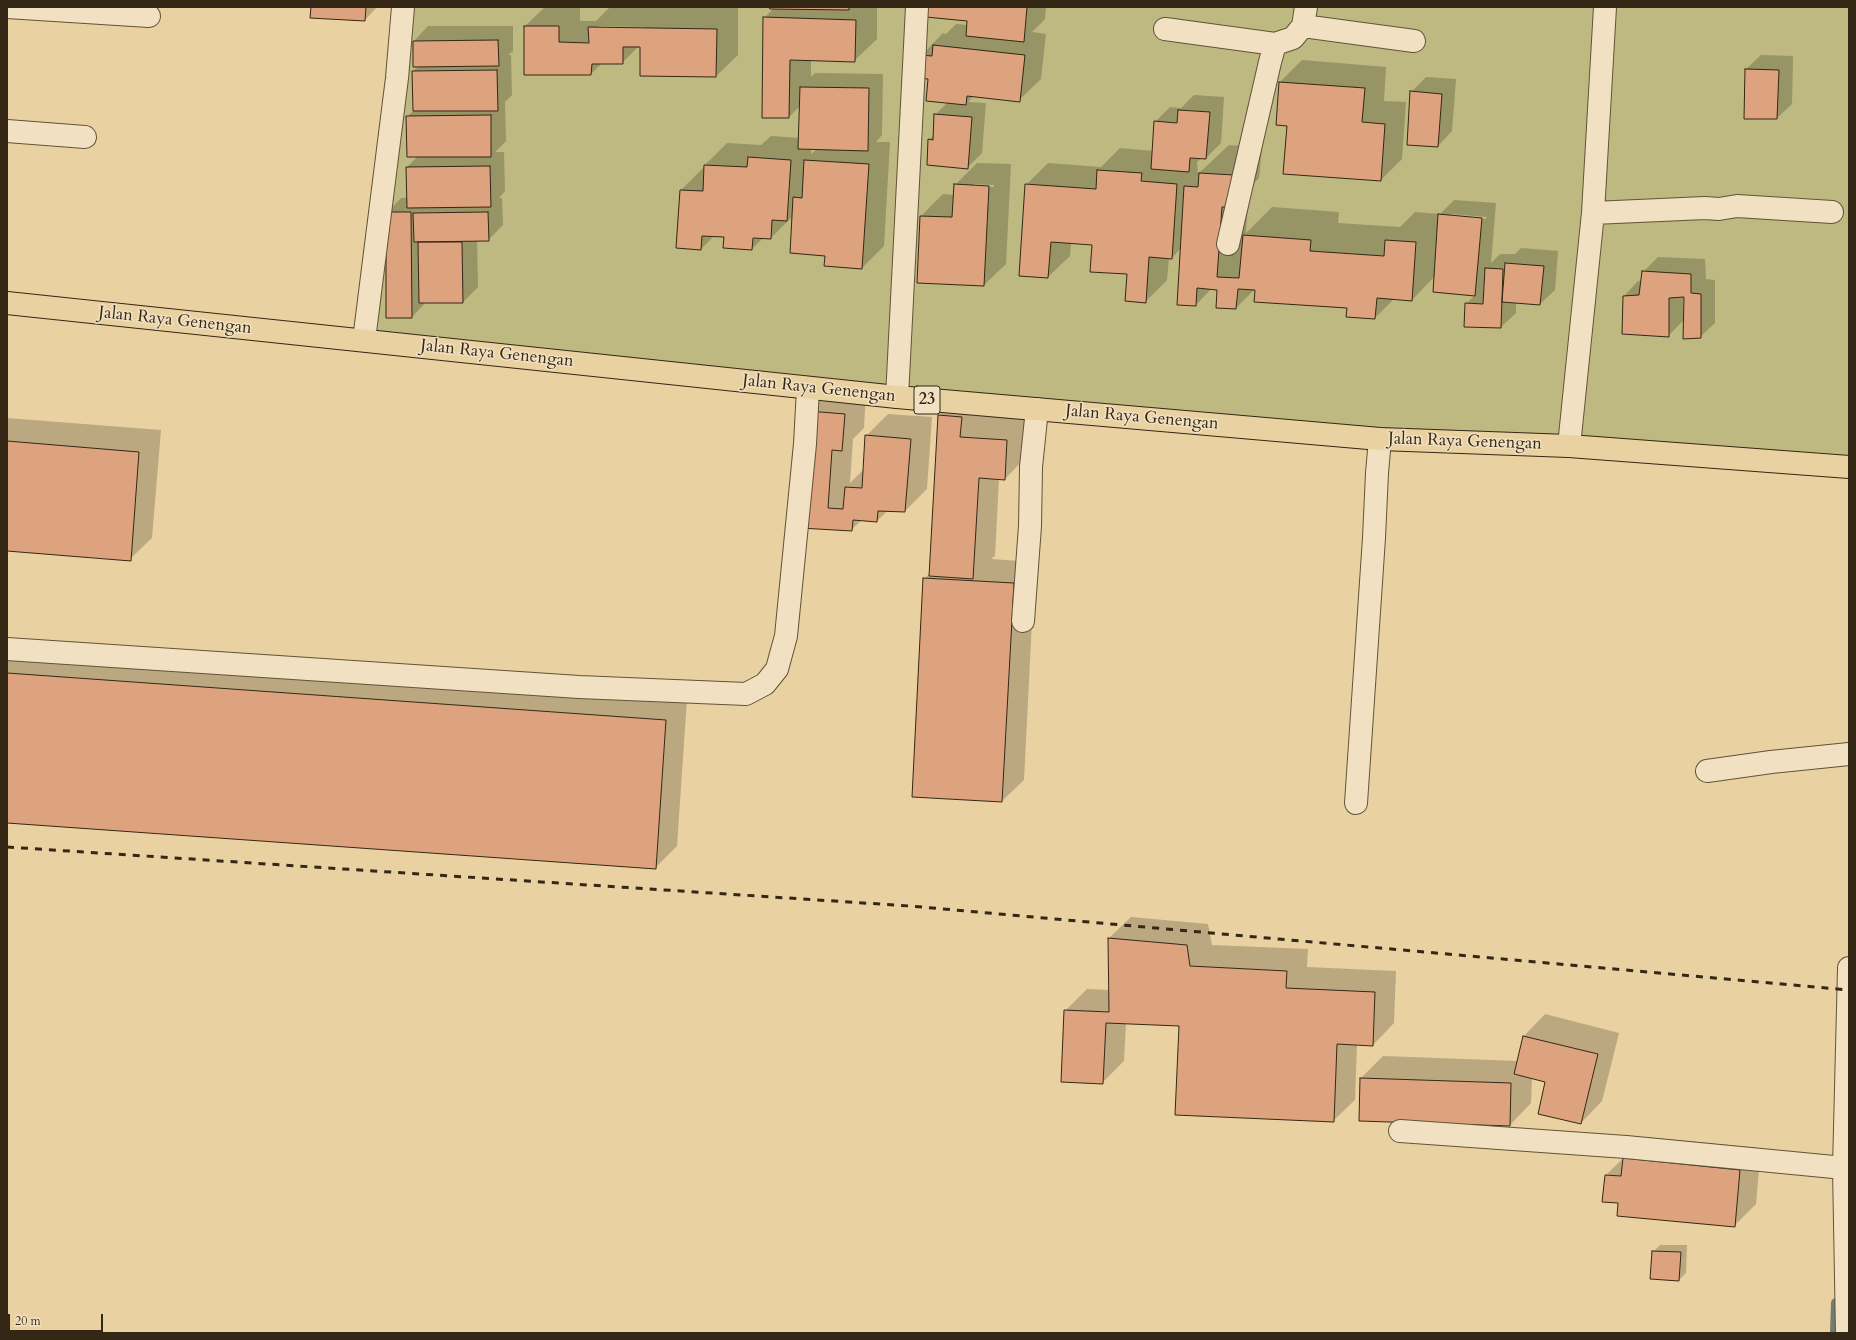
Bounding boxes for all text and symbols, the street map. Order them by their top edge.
street label: Jalan Raya Genengan [97,303,253,339]
street label: Jalan Raya Genengan [419,336,575,372]
street label: Jalan Raya Genengan [741,371,897,407]
road number: 23 [914,386,940,414]
street label: Jalan Raya Genengan [1065,401,1219,435]
street label: Jalan Raya Genengan [1388,429,1542,455]
scale bar [10,1306,105,1332]
text: 20 m [15,1313,41,1329]

